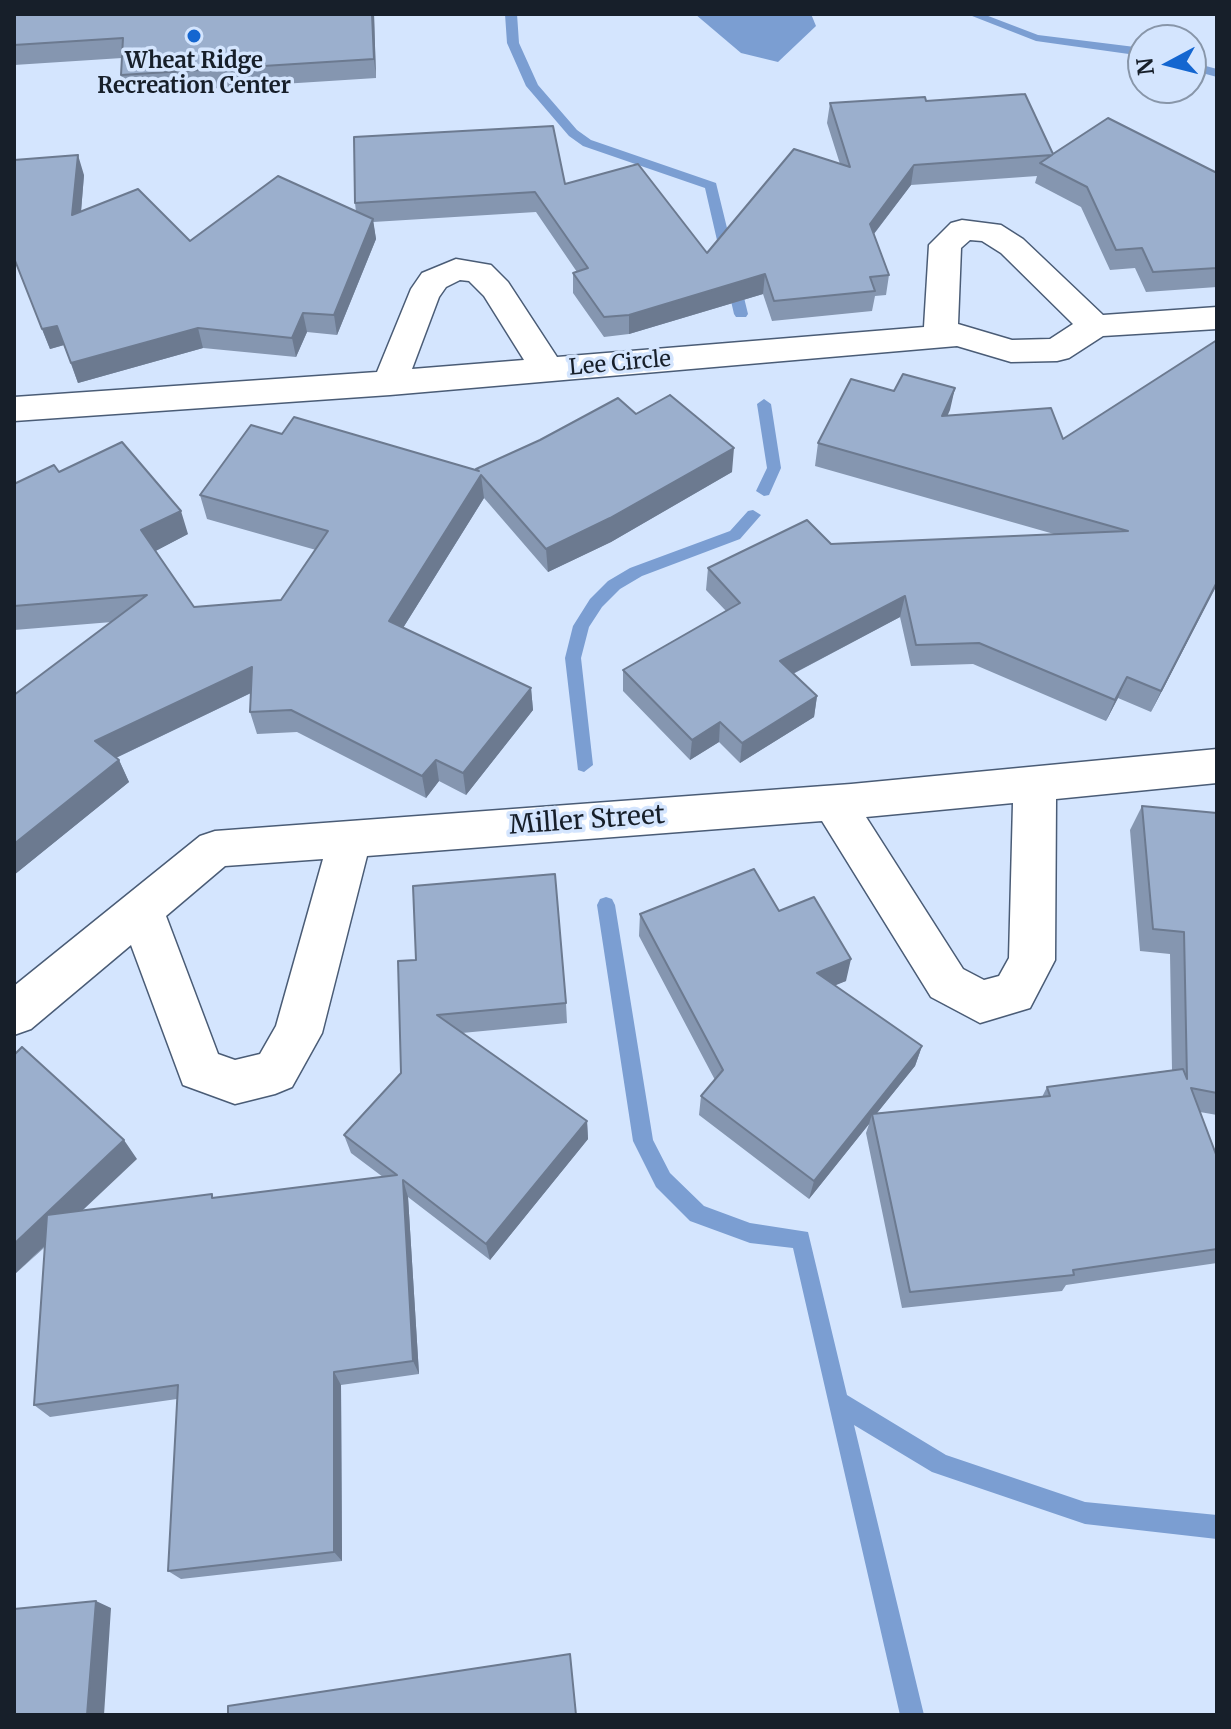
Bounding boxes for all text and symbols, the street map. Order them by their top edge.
north arrow [1127,24,1207,104]
marker: Wheat Ridge Recreation Center [185,27,203,45]
place label: Wheat Ridge Recreation Center [97,49,291,100]
text: N [1130,56,1160,77]
street label: Lee Circle [568,346,672,382]
street label: Miller Street [508,800,666,842]

